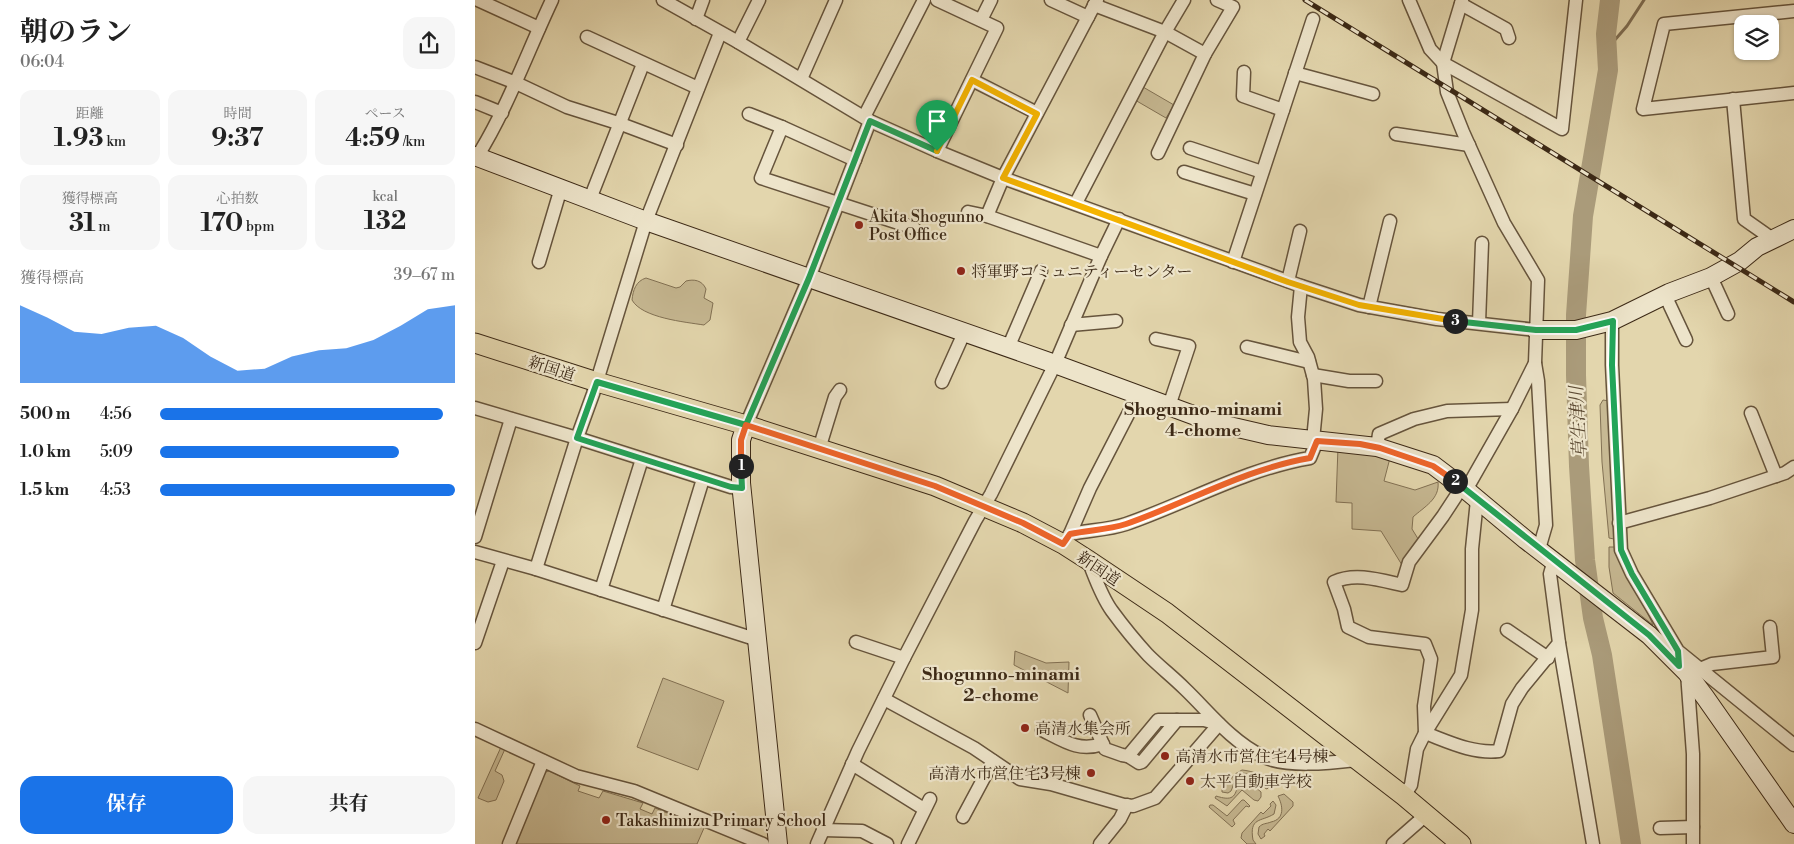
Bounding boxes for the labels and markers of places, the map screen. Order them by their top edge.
pin [916,100,958,151]
place label: Akita Shogunno Post Office [868,207,984,245]
marker: Akita Shogunno Post Office [853,219,865,231]
place label: 将軍野コミュニティーセンター [971,262,1192,282]
marker: 将軍野コミュニティーセンター [955,265,967,277]
pin: 3 [1443,308,1467,334]
pin: 1 [729,454,753,478]
pin: 2 [1443,468,1467,494]
place label: 高清水集会所 [1035,719,1131,739]
marker: 高清水集会所 [1019,722,1031,734]
place label: 高清水市営住宅4号棟 [1175,747,1329,767]
marker: 高清水市営住宅4号棟 [1159,750,1171,762]
place label: 高清水市営住宅3号棟 [928,764,1081,784]
marker: 高清水市営住宅3号棟 [1085,767,1097,779]
place label: 太平自動車学校 [1200,772,1312,792]
marker: 太平自動車学校 [1184,775,1196,787]
place label: Takashimizu Primary School [616,811,826,831]
marker: Takashimizu Primary School [600,814,612,826]

